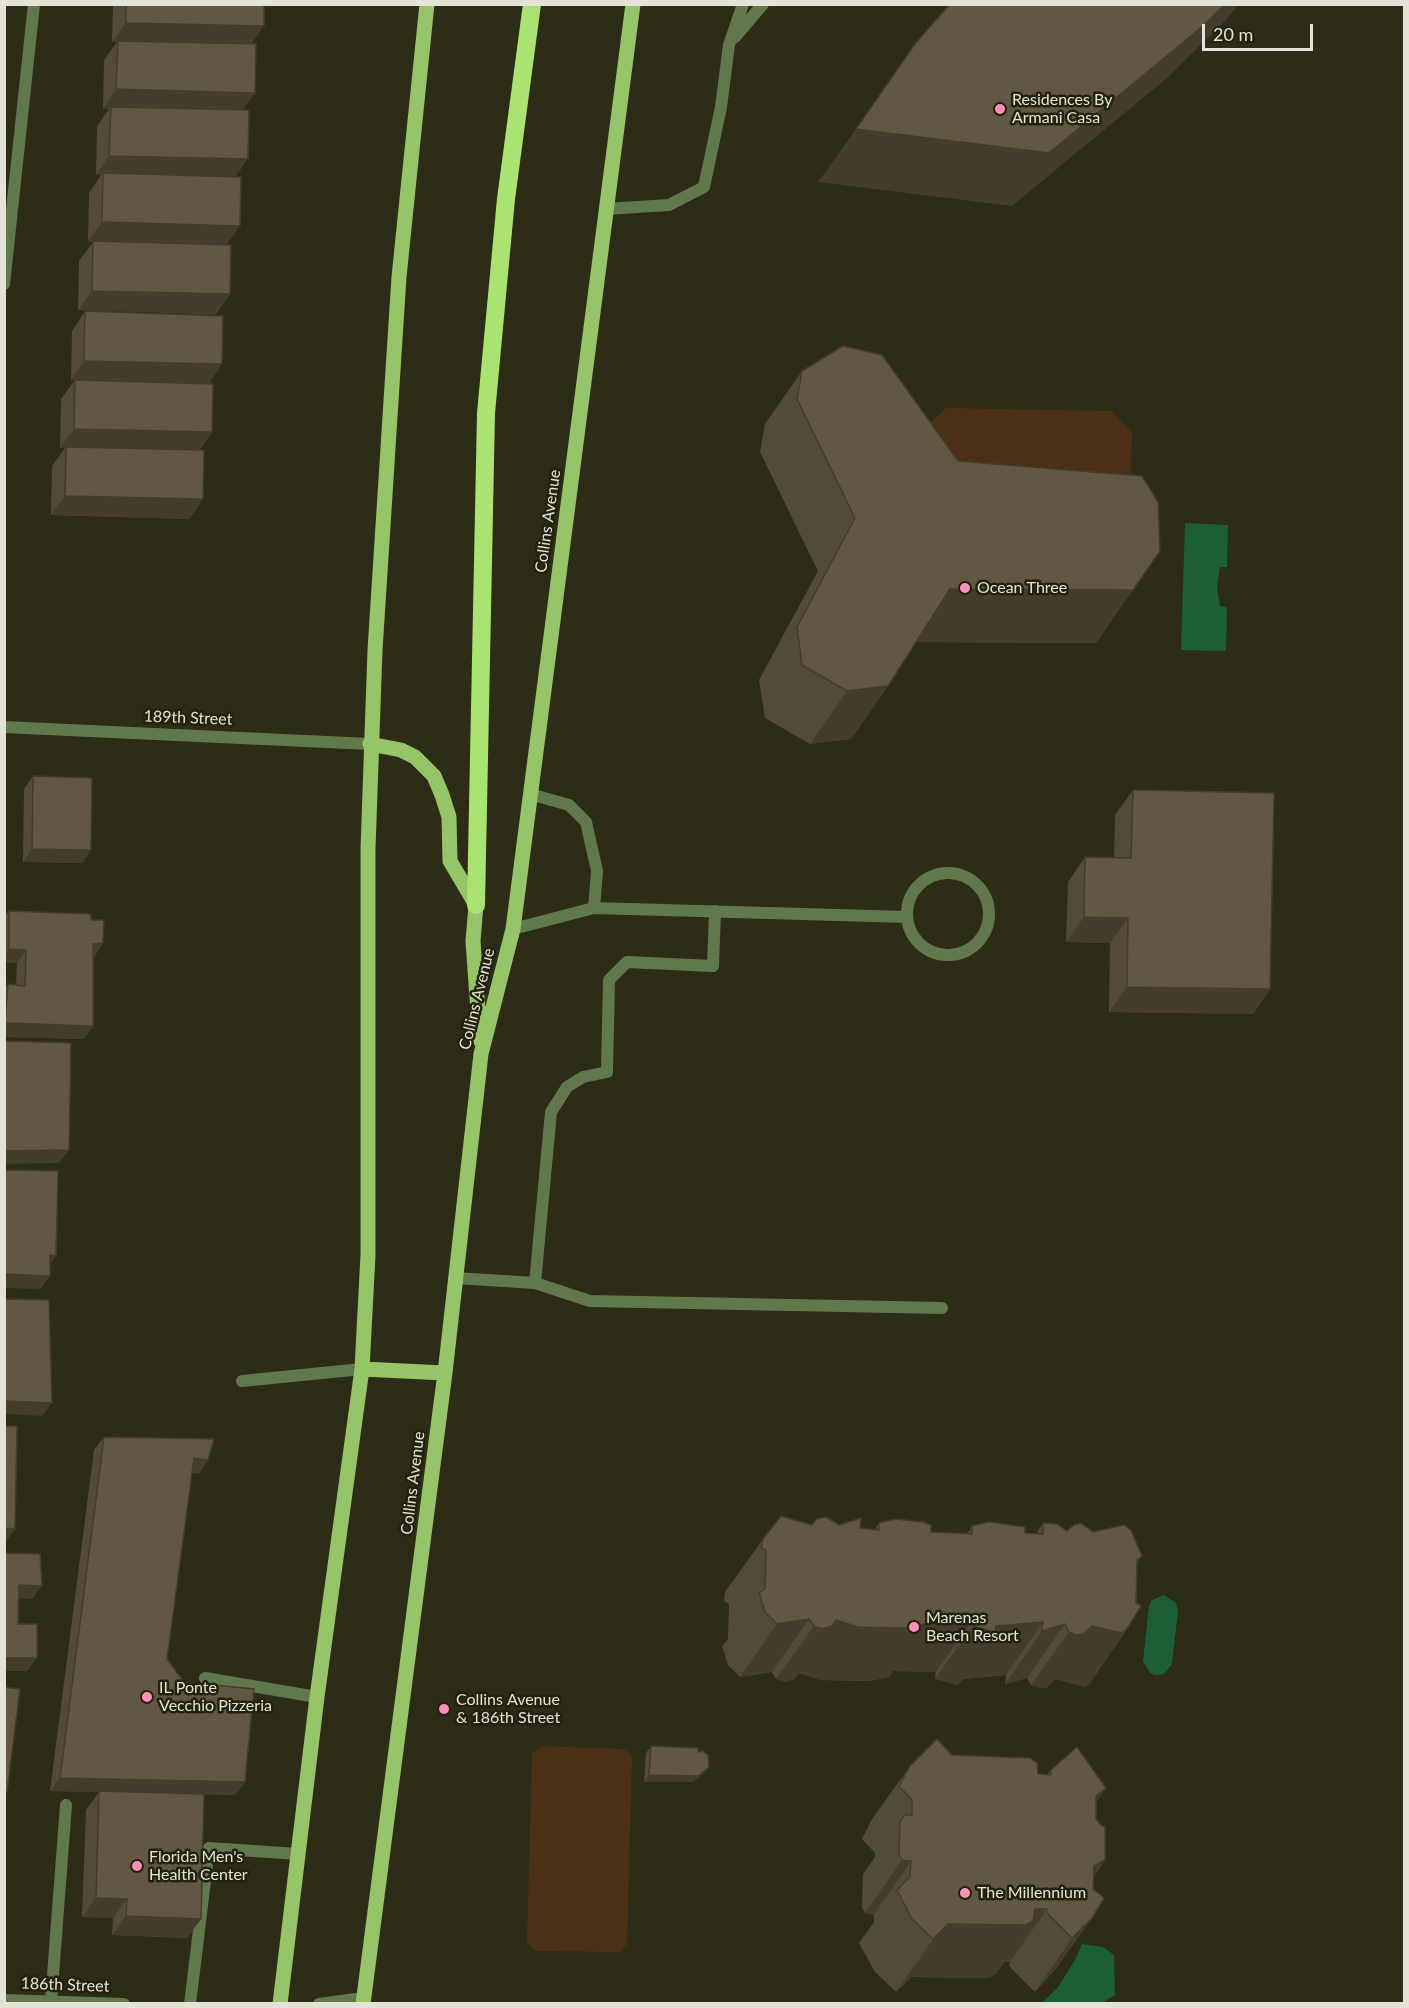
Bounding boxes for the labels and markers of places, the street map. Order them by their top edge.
place label: Residences By Armani Casa [1012,90,1112,128]
marker: Residences By Armani Casa [993,102,1007,116]
place label: Ocean Three [977,578,1067,598]
marker: Ocean Three [958,581,972,595]
place label: Marenas Beach Resort [926,1608,1019,1646]
marker: Marenas Beach Resort [907,1620,921,1634]
place label: IL Ponte Vecchio Pizzeria [159,1678,272,1716]
marker: IL Ponte Vecchio Pizzeria [140,1690,154,1704]
place label: Collins Avenue & 186th Street [456,1690,560,1728]
marker: Collins Avenue & 186th Street [437,1702,451,1716]
place label: Florida Men's Health Center [149,1847,248,1885]
marker: Florida Men's Health Center [130,1859,144,1873]
place label: The Millennium [977,1883,1086,1903]
marker: The Millennium [958,1886,972,1900]

